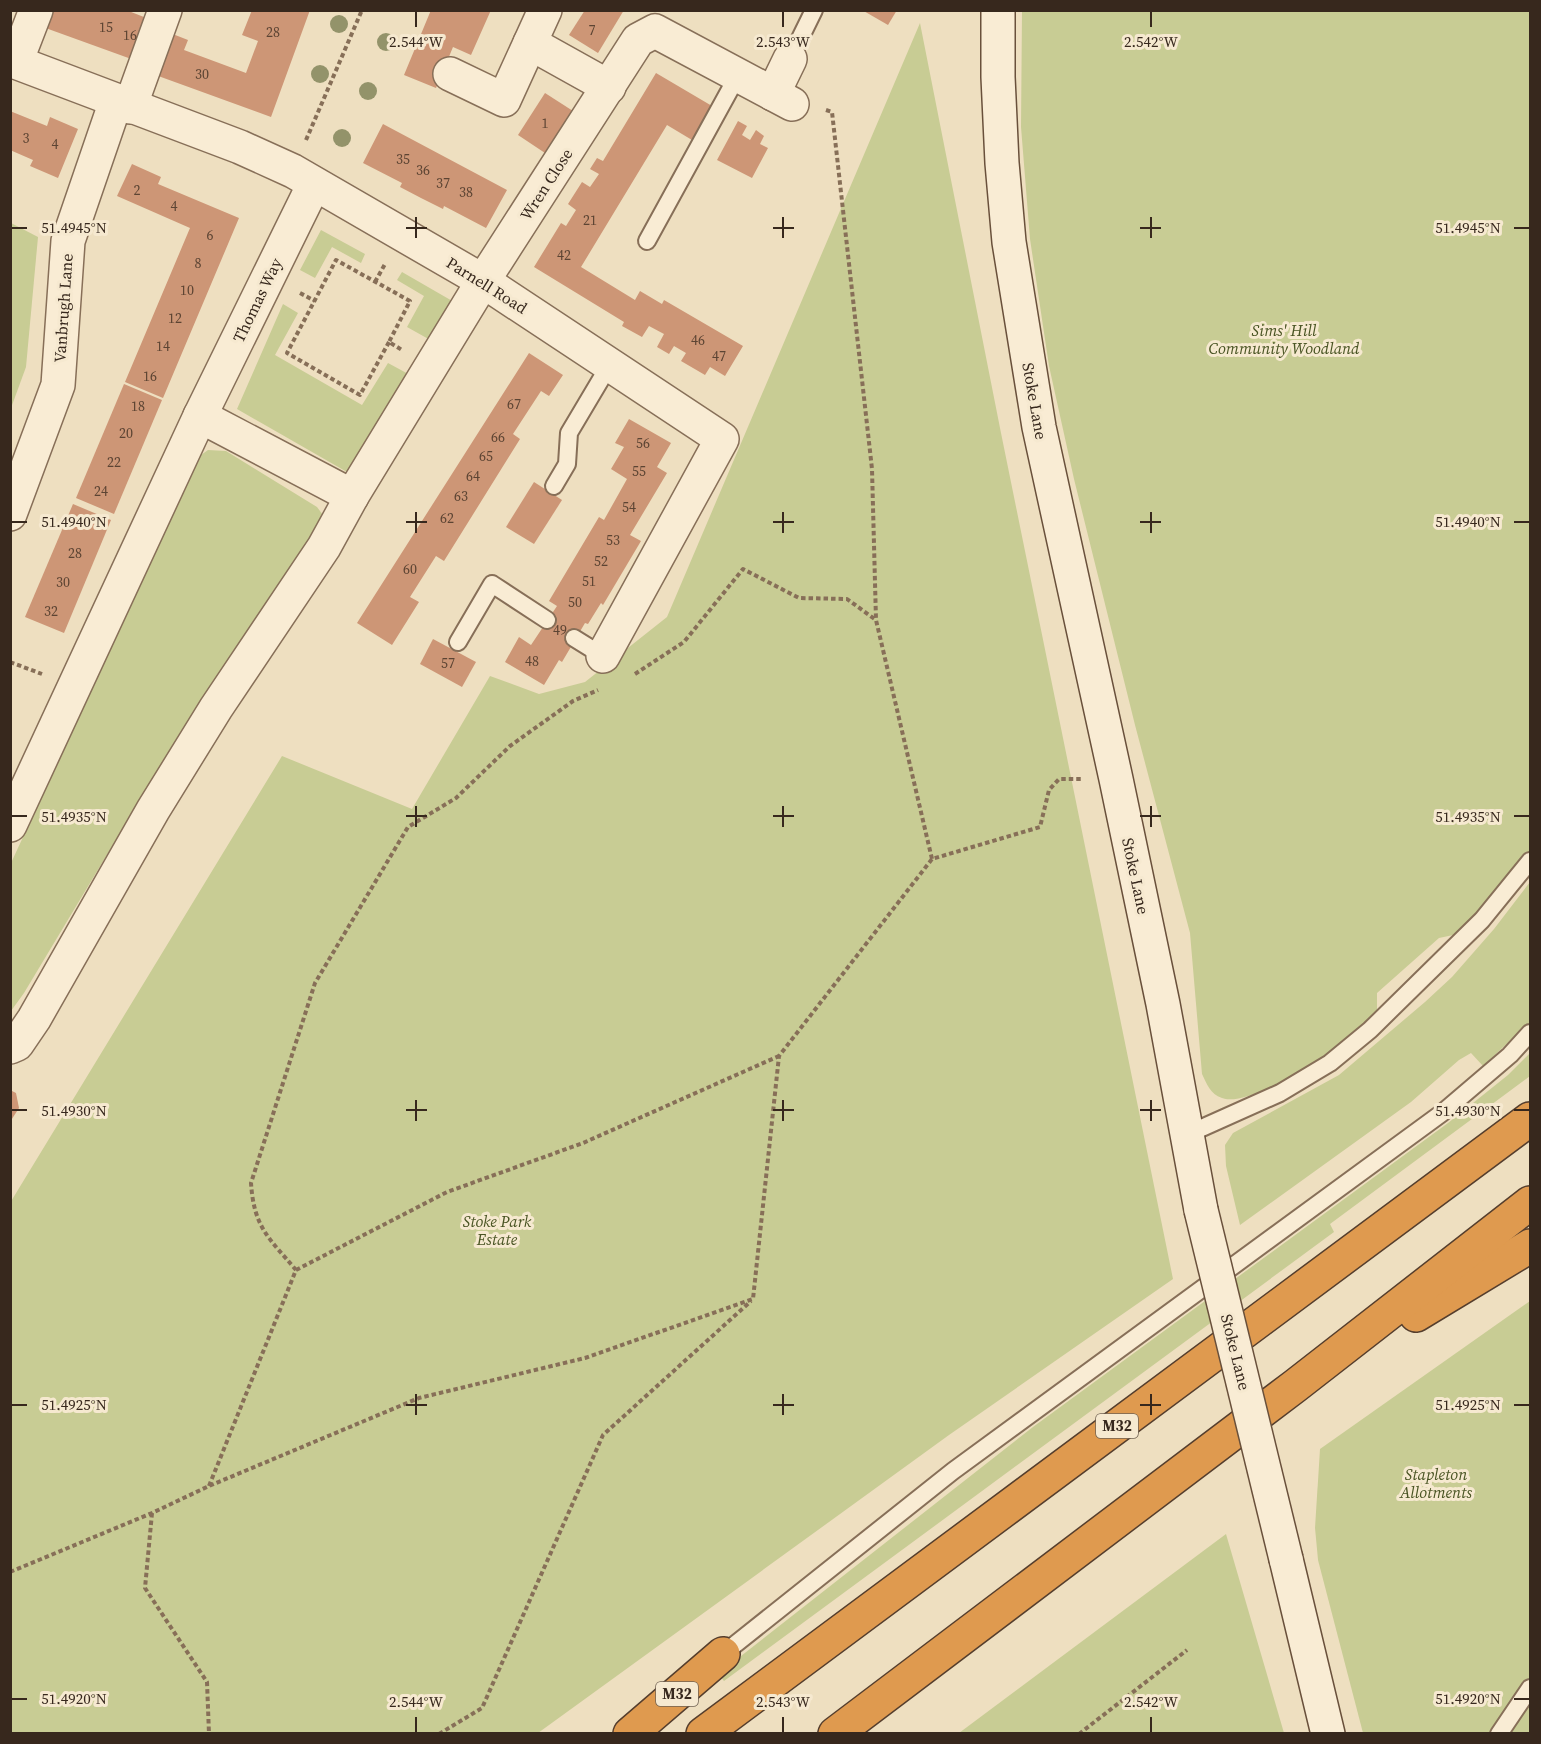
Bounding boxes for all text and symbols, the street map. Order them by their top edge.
house number: 15 [99,17,113,37]
house number: 7 [589,20,596,40]
house number: 28 [266,22,280,42]
house number: 16 [123,25,137,45]
text: 2.544°W [389,31,443,52]
text: 2.543°W [756,31,810,52]
text: 2.542°W [1124,31,1178,52]
house number: 30 [195,64,209,84]
house number: 1 [542,113,549,133]
house number: 3 [23,128,30,148]
house number: 4 [52,134,59,154]
street label: Wren Close [515,144,577,224]
house number: 35 [396,149,410,169]
house number: 36 [416,160,430,180]
house number: 37 [436,173,450,193]
house number: 2 [134,180,141,200]
house number: 38 [459,182,473,202]
house number: 4 [171,196,178,216]
house number: 21 [583,210,597,230]
text: 51.4945°N [41,217,107,238]
text: 51.4945°N [1435,217,1501,238]
house number: 6 [207,225,214,245]
house number: 42 [557,245,571,265]
street label: Parnell Road [442,251,532,319]
street label: Vanbrugh Lane [48,253,78,363]
house number: 8 [195,253,202,273]
street label: Thomas Way [227,253,287,346]
house number: 10 [180,280,194,300]
house number: 12 [168,308,182,328]
park label: Sims' Hill Community Woodland [1209,319,1360,359]
house number: 46 [691,330,705,350]
house number: 14 [156,336,170,356]
house number: 47 [712,346,726,366]
street label: Stoke Lane [1017,361,1053,441]
house number: 16 [143,366,157,386]
house number: 67 [507,394,521,414]
house number: 18 [131,396,145,416]
house number: 20 [119,423,133,443]
house number: 66 [491,427,505,447]
house number: 56 [636,433,650,453]
house number: 65 [479,446,493,466]
house number: 22 [107,452,121,472]
house number: 55 [632,461,646,481]
house number: 64 [466,466,480,486]
house number: 24 [94,481,108,501]
house number: 63 [454,486,468,506]
house number: 54 [622,497,636,517]
house number: 62 [440,508,454,528]
text: 51.4940°N [41,511,107,532]
text: 51.4940°N [1435,511,1501,532]
house number: 53 [606,530,620,550]
house number: 28 [68,543,82,563]
house number: 52 [594,551,608,571]
house number: 60 [403,559,417,579]
house number: 51 [582,571,596,591]
house number: 30 [56,572,70,592]
house number: 50 [568,592,582,612]
house number: 32 [44,601,58,621]
house number: 49 [553,620,567,640]
house number: 48 [525,651,539,671]
house number: 57 [441,653,455,673]
text: 51.4935°N [41,806,107,827]
text: 51.4935°N [1435,806,1501,827]
street label: Stoke Lane [1117,836,1155,916]
text: 51.4930°N [41,1100,107,1121]
text: 51.4930°N [1435,1100,1501,1121]
park label: Stoke Park Estate [463,1210,532,1250]
street label: Stoke Lane [1216,1312,1256,1392]
text: 51.4925°N [41,1394,107,1415]
text: 51.4925°N [1435,1394,1501,1415]
road number: M32 [1096,1414,1138,1438]
park label: Stapleton Allotments [1399,1463,1472,1503]
road number: M32 [656,1682,698,1706]
text: 51.4920°N [41,1688,107,1709]
text: 51.4920°N [1435,1688,1501,1709]
text: 2.544°W [389,1691,443,1712]
text: 2.543°W [756,1691,810,1712]
text: 2.542°W [1124,1691,1178,1712]

